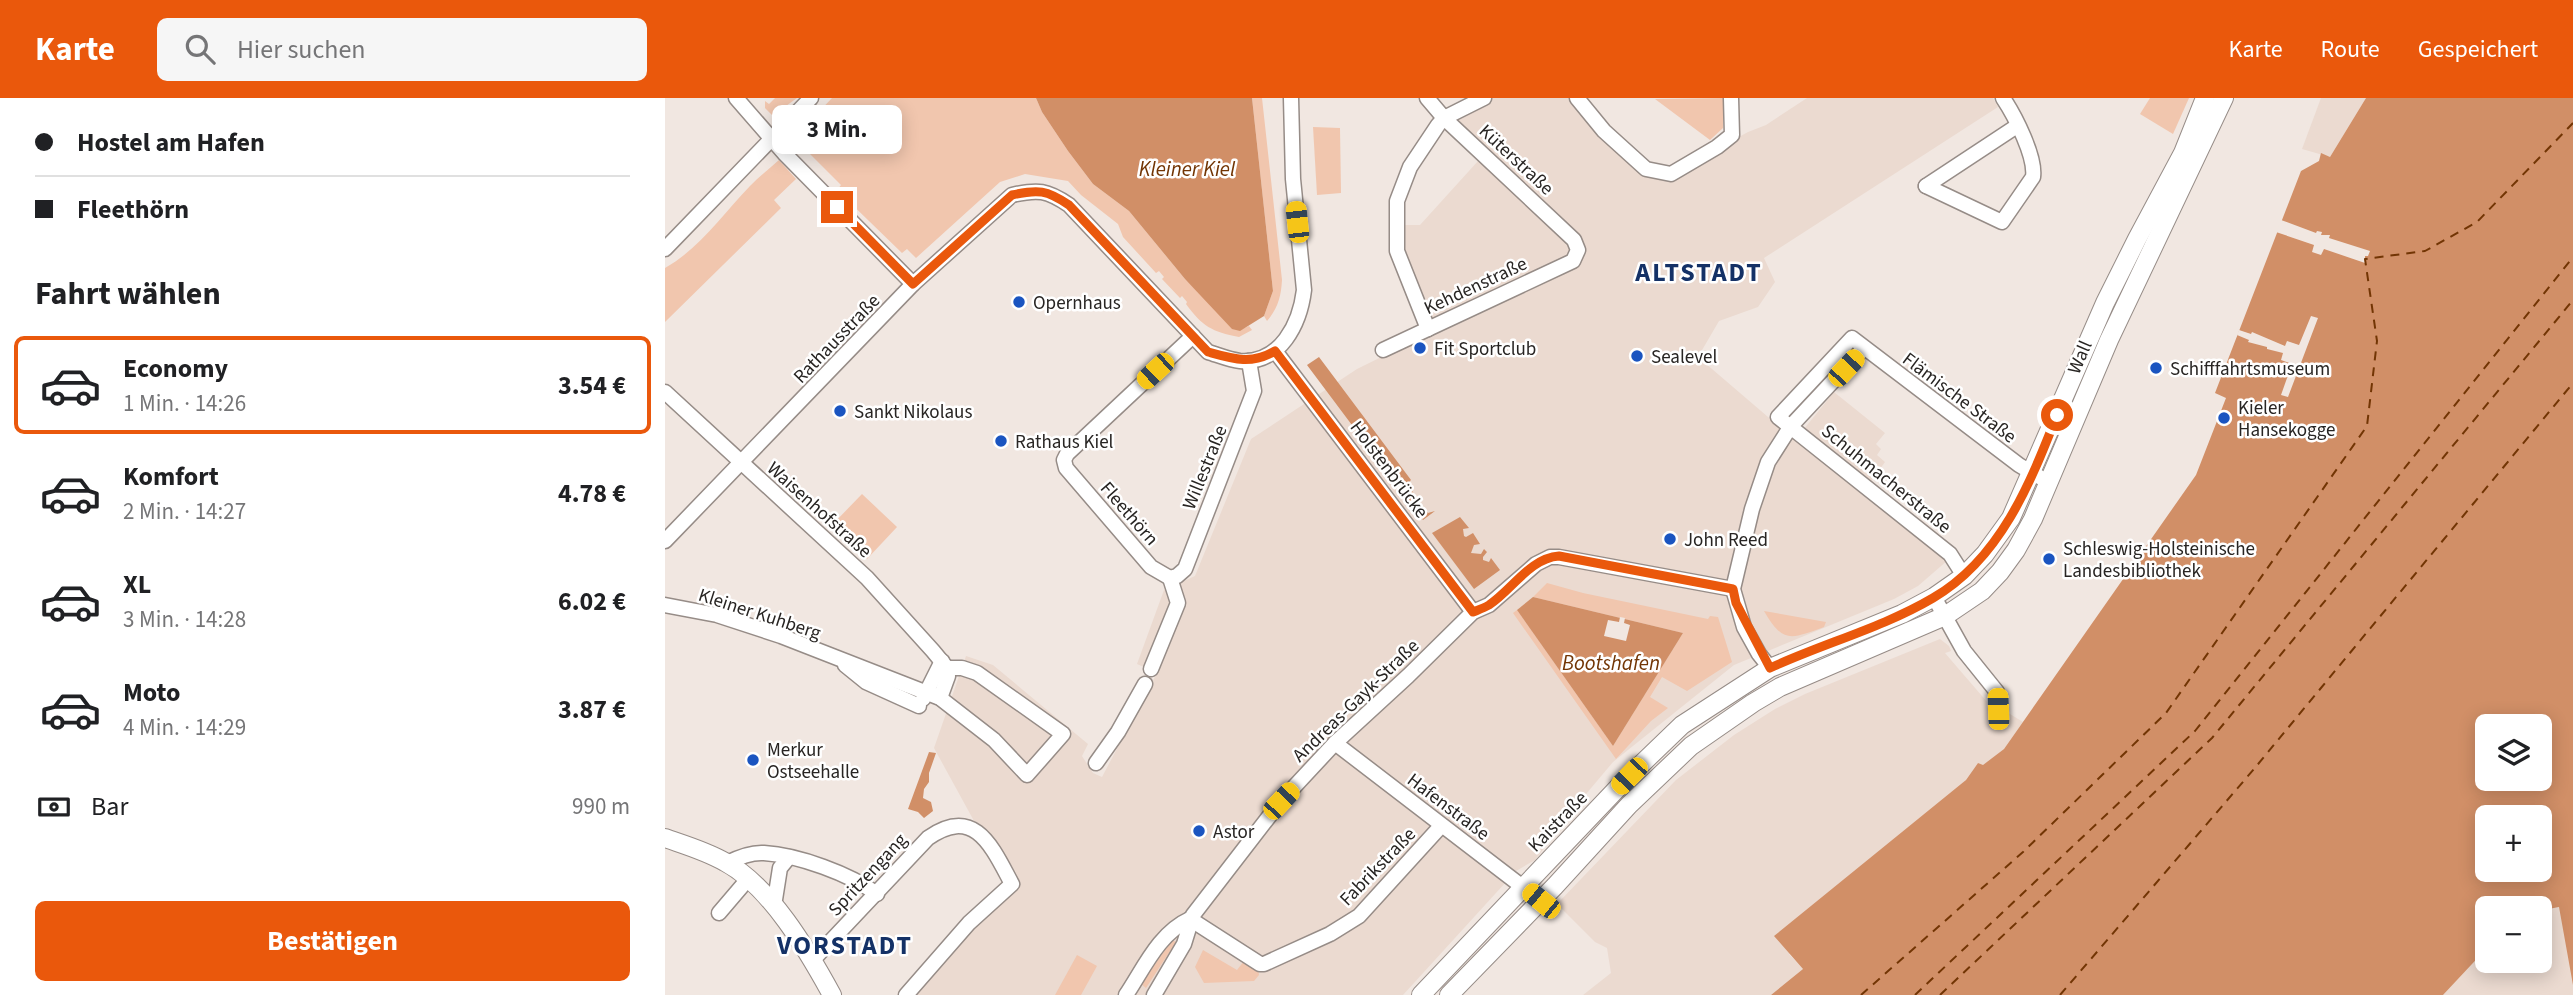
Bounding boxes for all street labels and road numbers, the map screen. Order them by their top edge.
street label: Küterstraße [1473,118,1559,202]
street label: Kehdenstraße [1420,251,1532,322]
street label: Rathausstraße [788,288,887,390]
street label: Wall [2061,337,2099,378]
street label: Flämische Straße [1896,346,2022,450]
street label: Holstenbrücke [1343,416,1434,524]
street label: Schuhmacherstraße [1815,418,1957,540]
street label: Willestraße [1176,421,1235,514]
street label: Waisenhofstraße [761,456,877,565]
street label: Fleethörn [1093,476,1164,552]
street label: Kleiner Kuhberg [695,582,825,647]
street label: Andreas-Gayk-Straße [1287,633,1425,769]
street label: Hafenstraße [1401,767,1495,847]
street label: Kaistraße [1522,786,1594,859]
street label: Fabrikstraße [1334,822,1422,912]
street label: Spritzengang [822,827,914,923]

